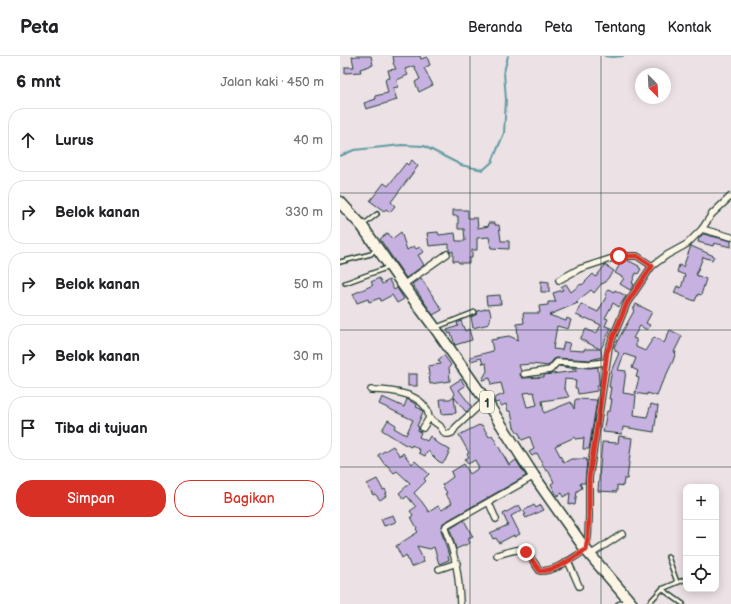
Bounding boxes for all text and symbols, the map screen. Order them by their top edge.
text: Peta [20,16,59,39]
text: Beranda [468,19,522,36]
text: Peta [544,19,573,36]
text: Tentang [595,19,646,36]
text: Kontak [668,19,711,36]
north arrow [635,68,671,104]
text: 6 mnt [16,72,61,92]
text: Jalan kaki · 450 m [220,74,324,90]
icon: ahead [17,129,39,151]
text: Lurus [55,131,94,150]
text: 40 m [293,132,323,148]
icon: right [17,201,39,223]
text: Belok kanan [55,203,140,222]
text: 330 m [285,204,323,220]
route start [610,247,628,265]
icon: right [17,273,39,295]
text: Belok kanan [55,275,140,294]
text: 50 m [294,276,323,292]
icon: right [17,345,39,367]
text: Belok kanan [55,347,140,366]
text: 30 m [293,348,323,364]
road number: 1 [480,391,494,413]
icon: arrive [17,417,39,439]
text: Tiba di tujuan [55,419,148,438]
button: Simpan [16,480,166,517]
button: Bagikan [174,480,324,517]
map controls [683,484,719,592]
button: + [683,484,719,520]
button: − [683,520,719,556]
route end [517,543,535,561]
button: locate [683,556,719,592]

